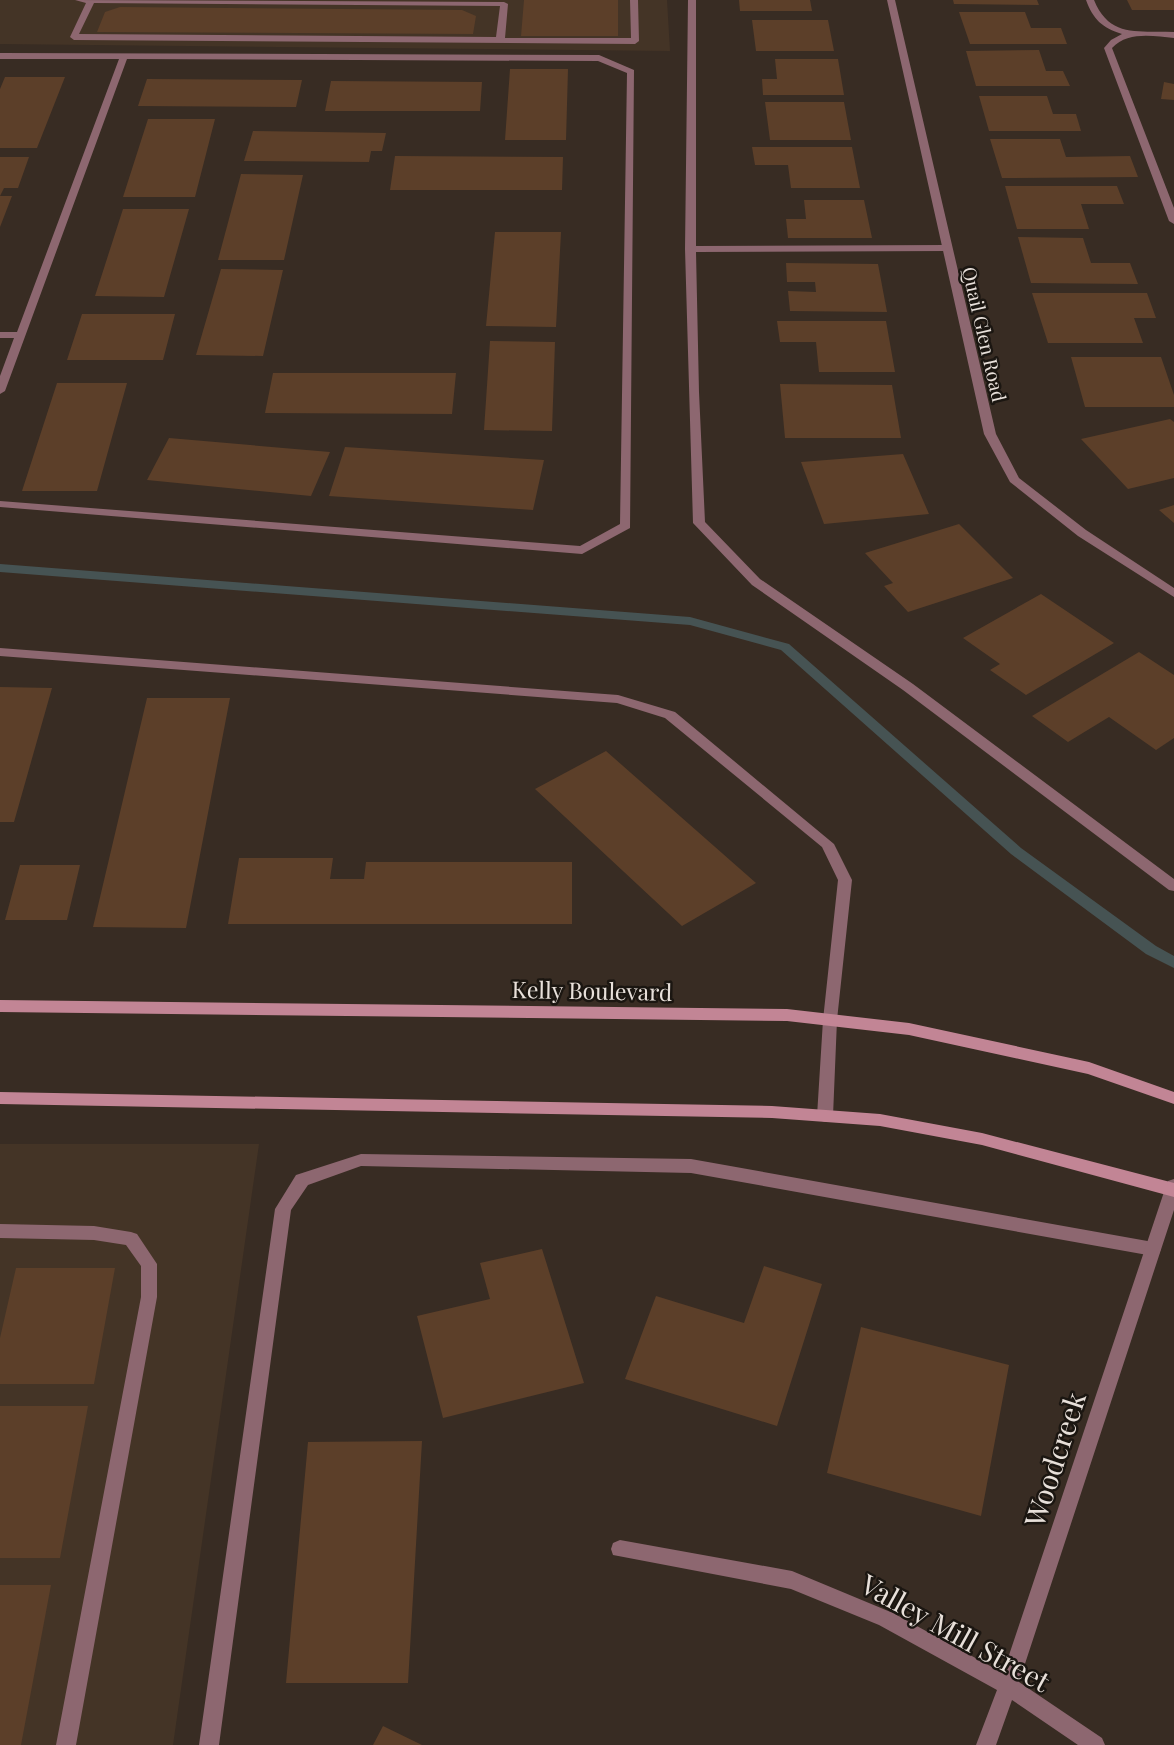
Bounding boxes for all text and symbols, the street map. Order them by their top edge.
street label: Quail Glen Road [957,264,1013,404]
street label: Kelly Boulevard [511,973,673,1007]
street label: Woodcreek [1015,1386,1093,1532]
street label: Valley Mill Street [854,1564,1058,1700]

